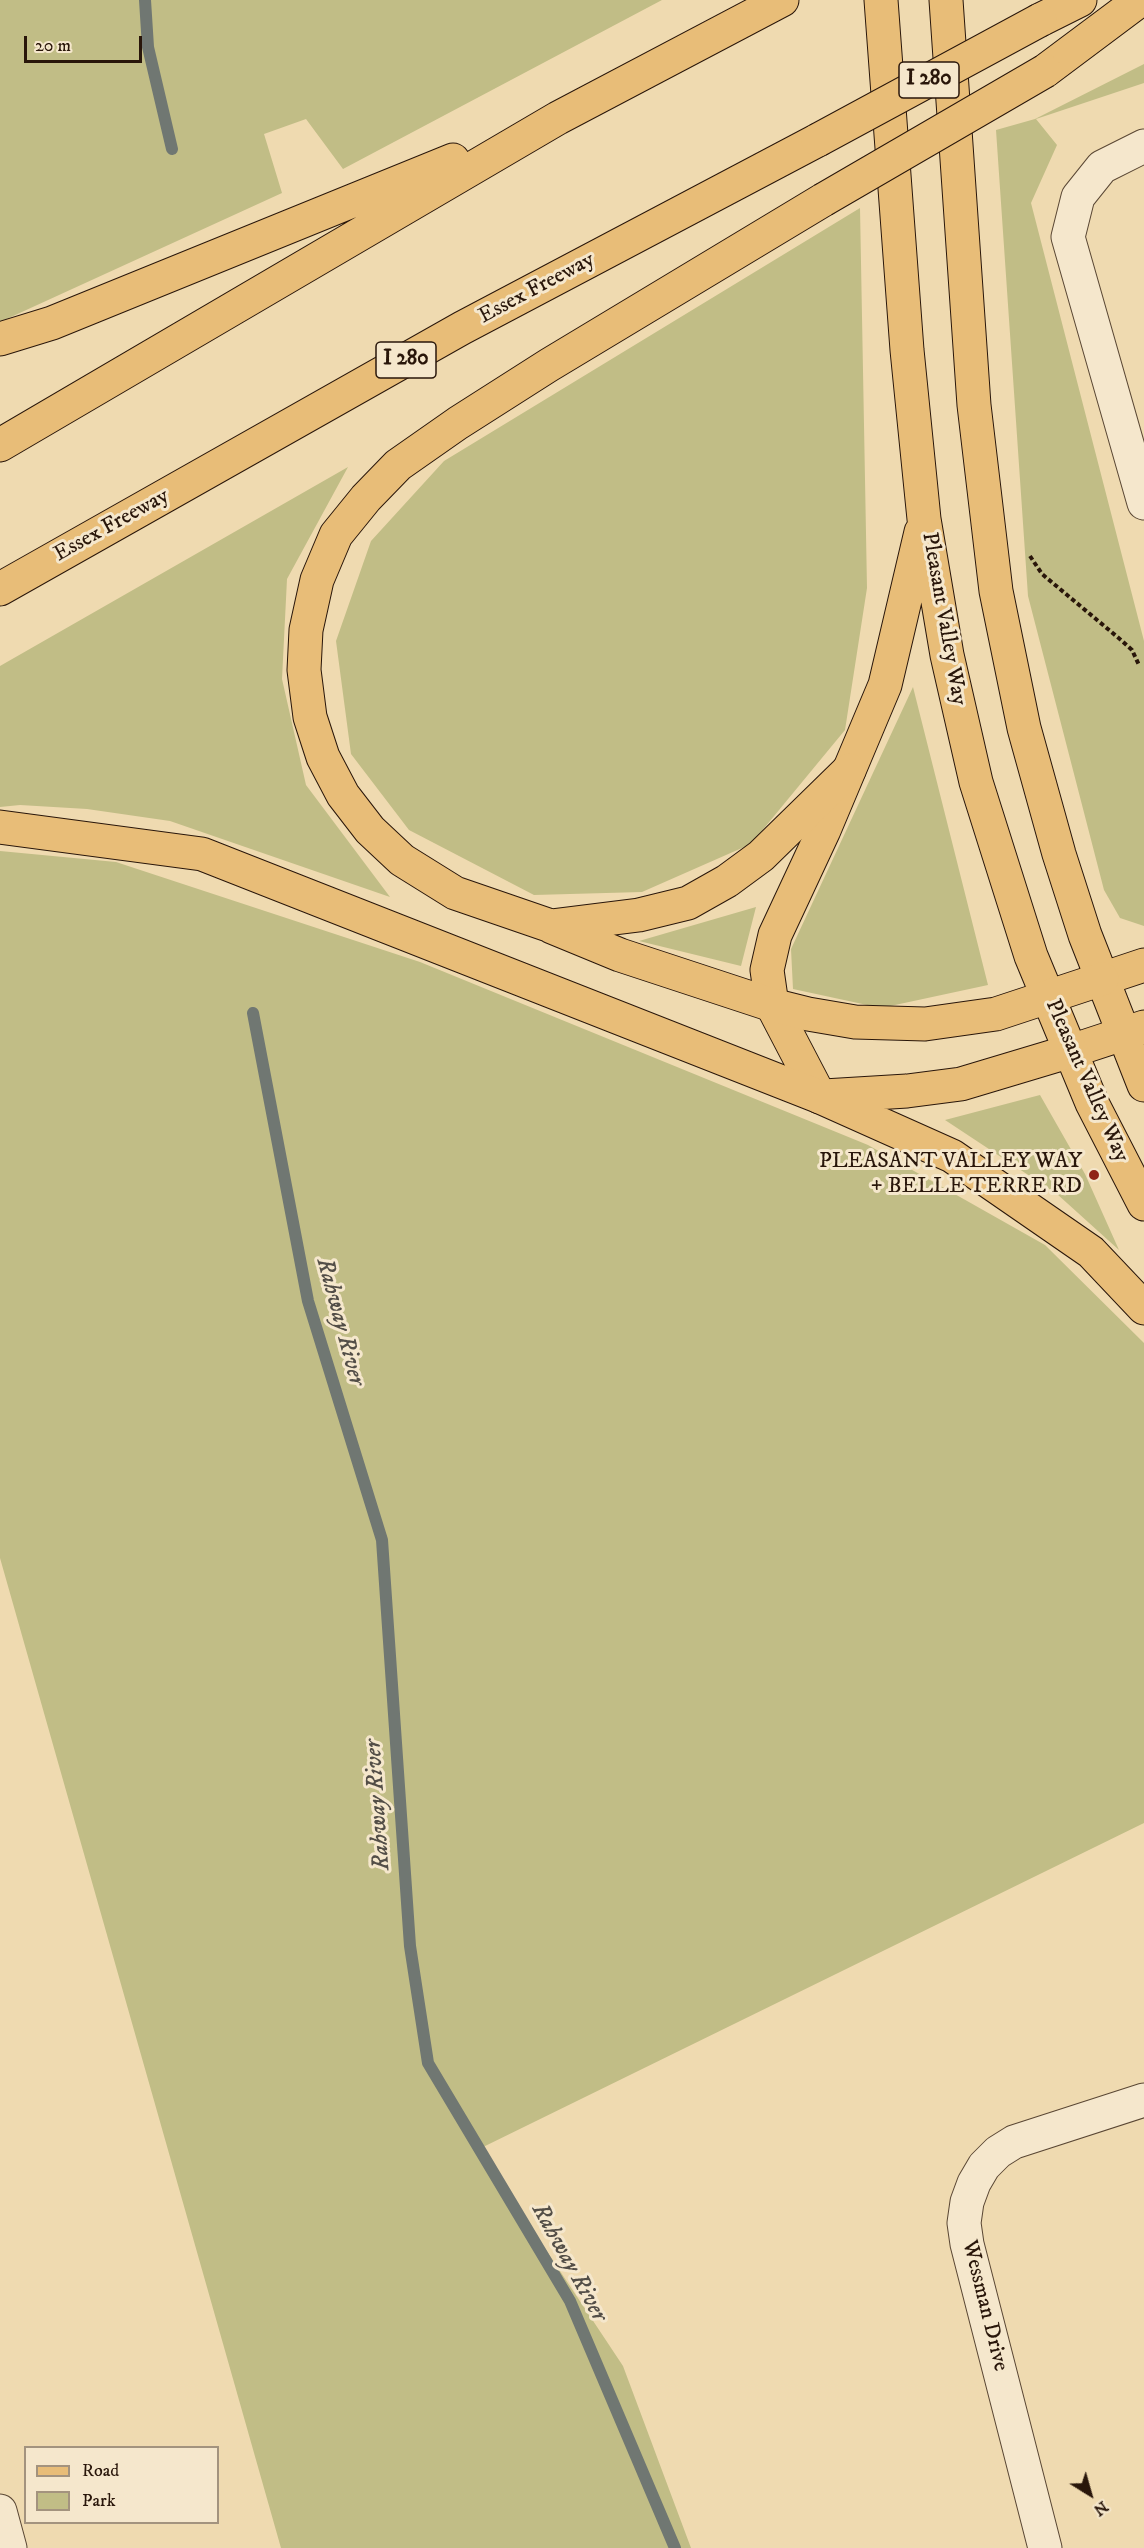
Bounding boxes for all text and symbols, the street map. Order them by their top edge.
scale bar [27,24,146,62]
text: 20 m [35,35,71,57]
road number: I 280 [899,62,959,98]
street label: Essex Freeway [475,247,599,331]
road number: I 280 [376,342,436,378]
street label: Essex Freeway [50,484,174,568]
street label: Pleasant Valley Way [915,530,971,708]
street label: Pleasant Valley Way [1038,996,1134,1166]
place label: PLEASANT VALLEY WAY + BELLE TERRE RD [819,1149,1082,1200]
marker: PLEASANT VALLEY WAY + BELLE TERRE RD [1087,1168,1101,1182]
water label: Rahway River [308,1255,370,1389]
water label: Rahway River [360,1739,398,1871]
water label: Rahway River [524,2199,612,2327]
street label: Wessman Drive [955,2238,1013,2374]
legend [24,2446,219,2524]
text: Road [82,2460,119,2482]
north arrow [1060,2464,1120,2524]
text: Park [82,2490,116,2512]
text: N [1090,2496,1112,2520]

